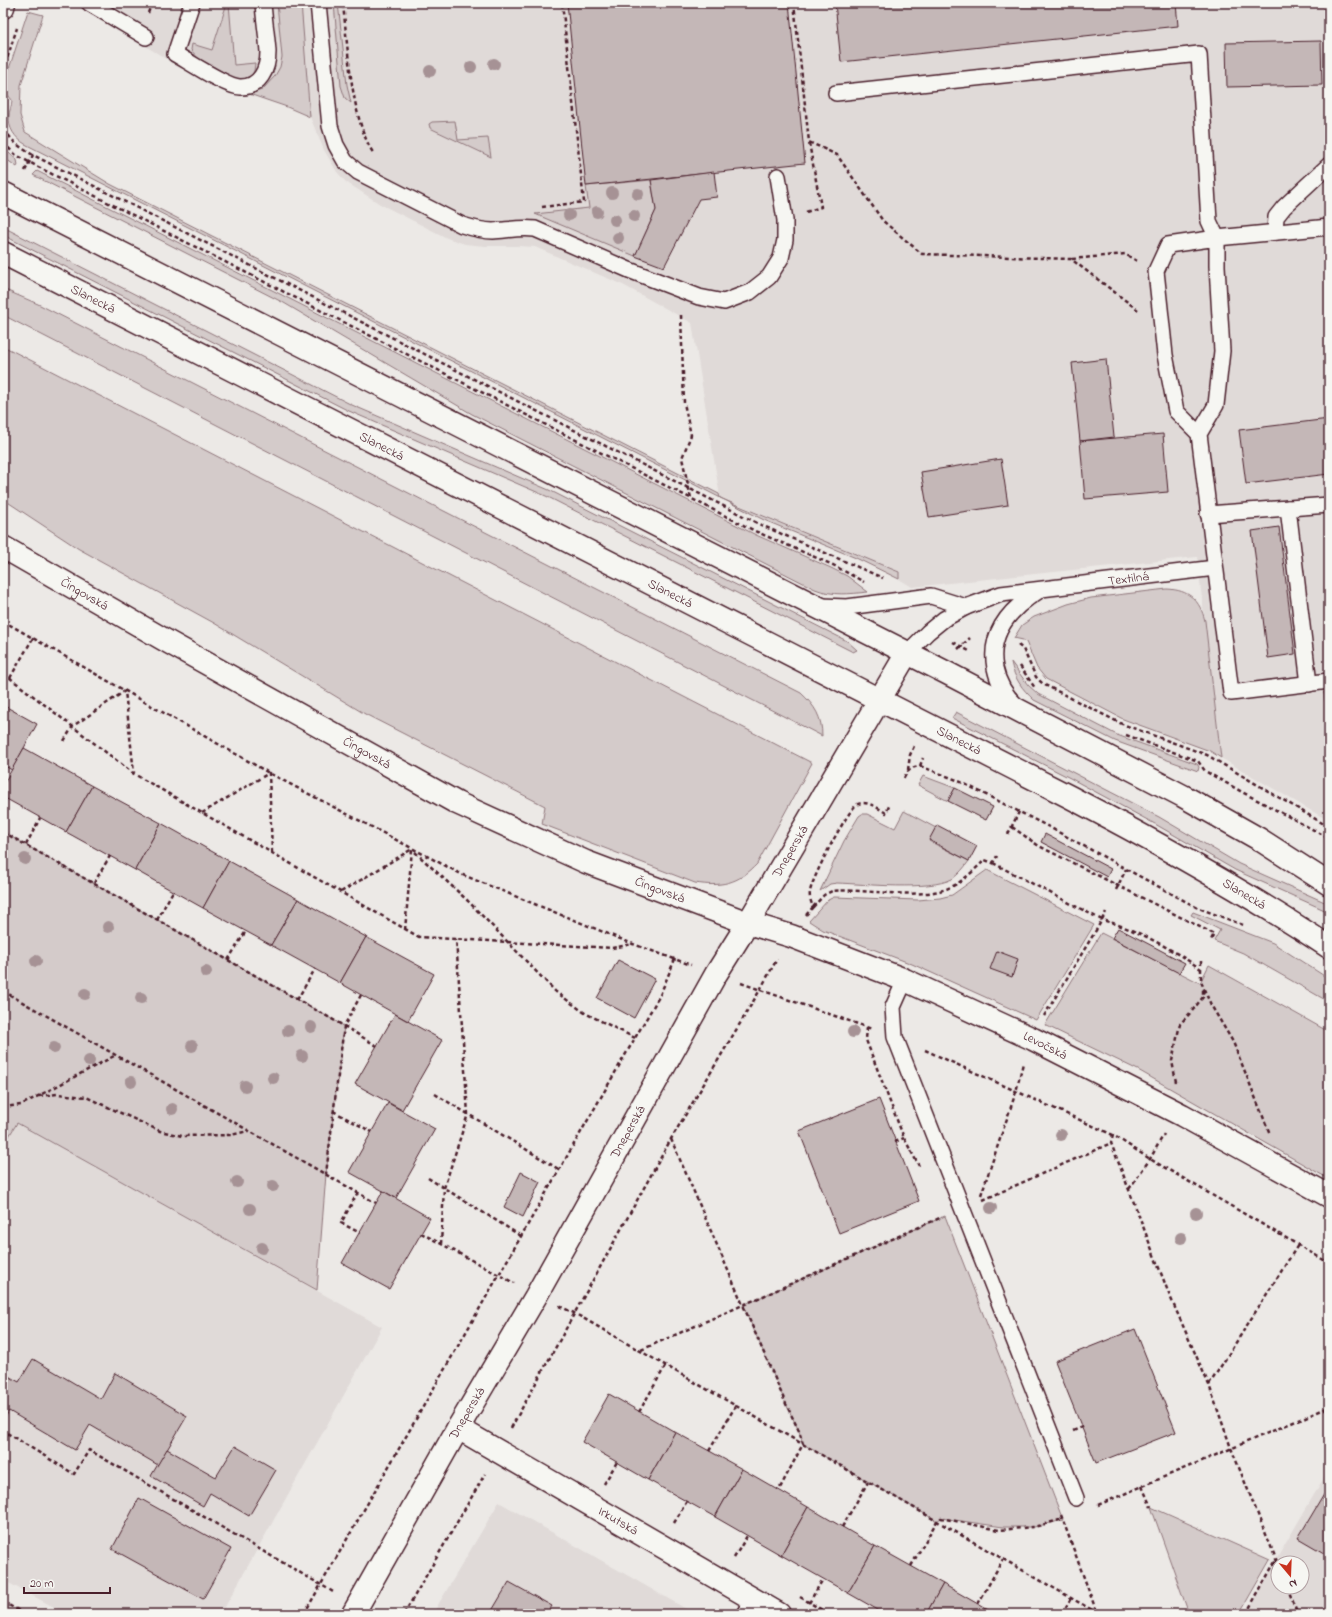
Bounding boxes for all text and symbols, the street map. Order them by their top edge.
street label: Slanecká [67,280,119,318]
street label: Slanecká [356,427,408,466]
street label: Textilná [1107,567,1150,590]
street label: Čingovská [57,573,112,615]
street label: Slanecká [645,574,696,613]
street label: Slanecká [933,721,985,760]
street label: Čingovská [339,732,395,774]
street label: Dneperská [767,821,813,882]
street label: Čingovská [632,872,688,908]
street label: Slanecká [1219,873,1270,914]
street label: Levočská [1020,1026,1071,1065]
street label: Dneperská [605,1102,650,1162]
street label: Dneperská [444,1383,490,1443]
street label: Irkutská [594,1502,642,1540]
north arrow [1270,1555,1310,1595]
scale bar [24,1569,110,1595]
text: 20 m [30,1575,53,1593]
text: N [1287,1575,1299,1592]

